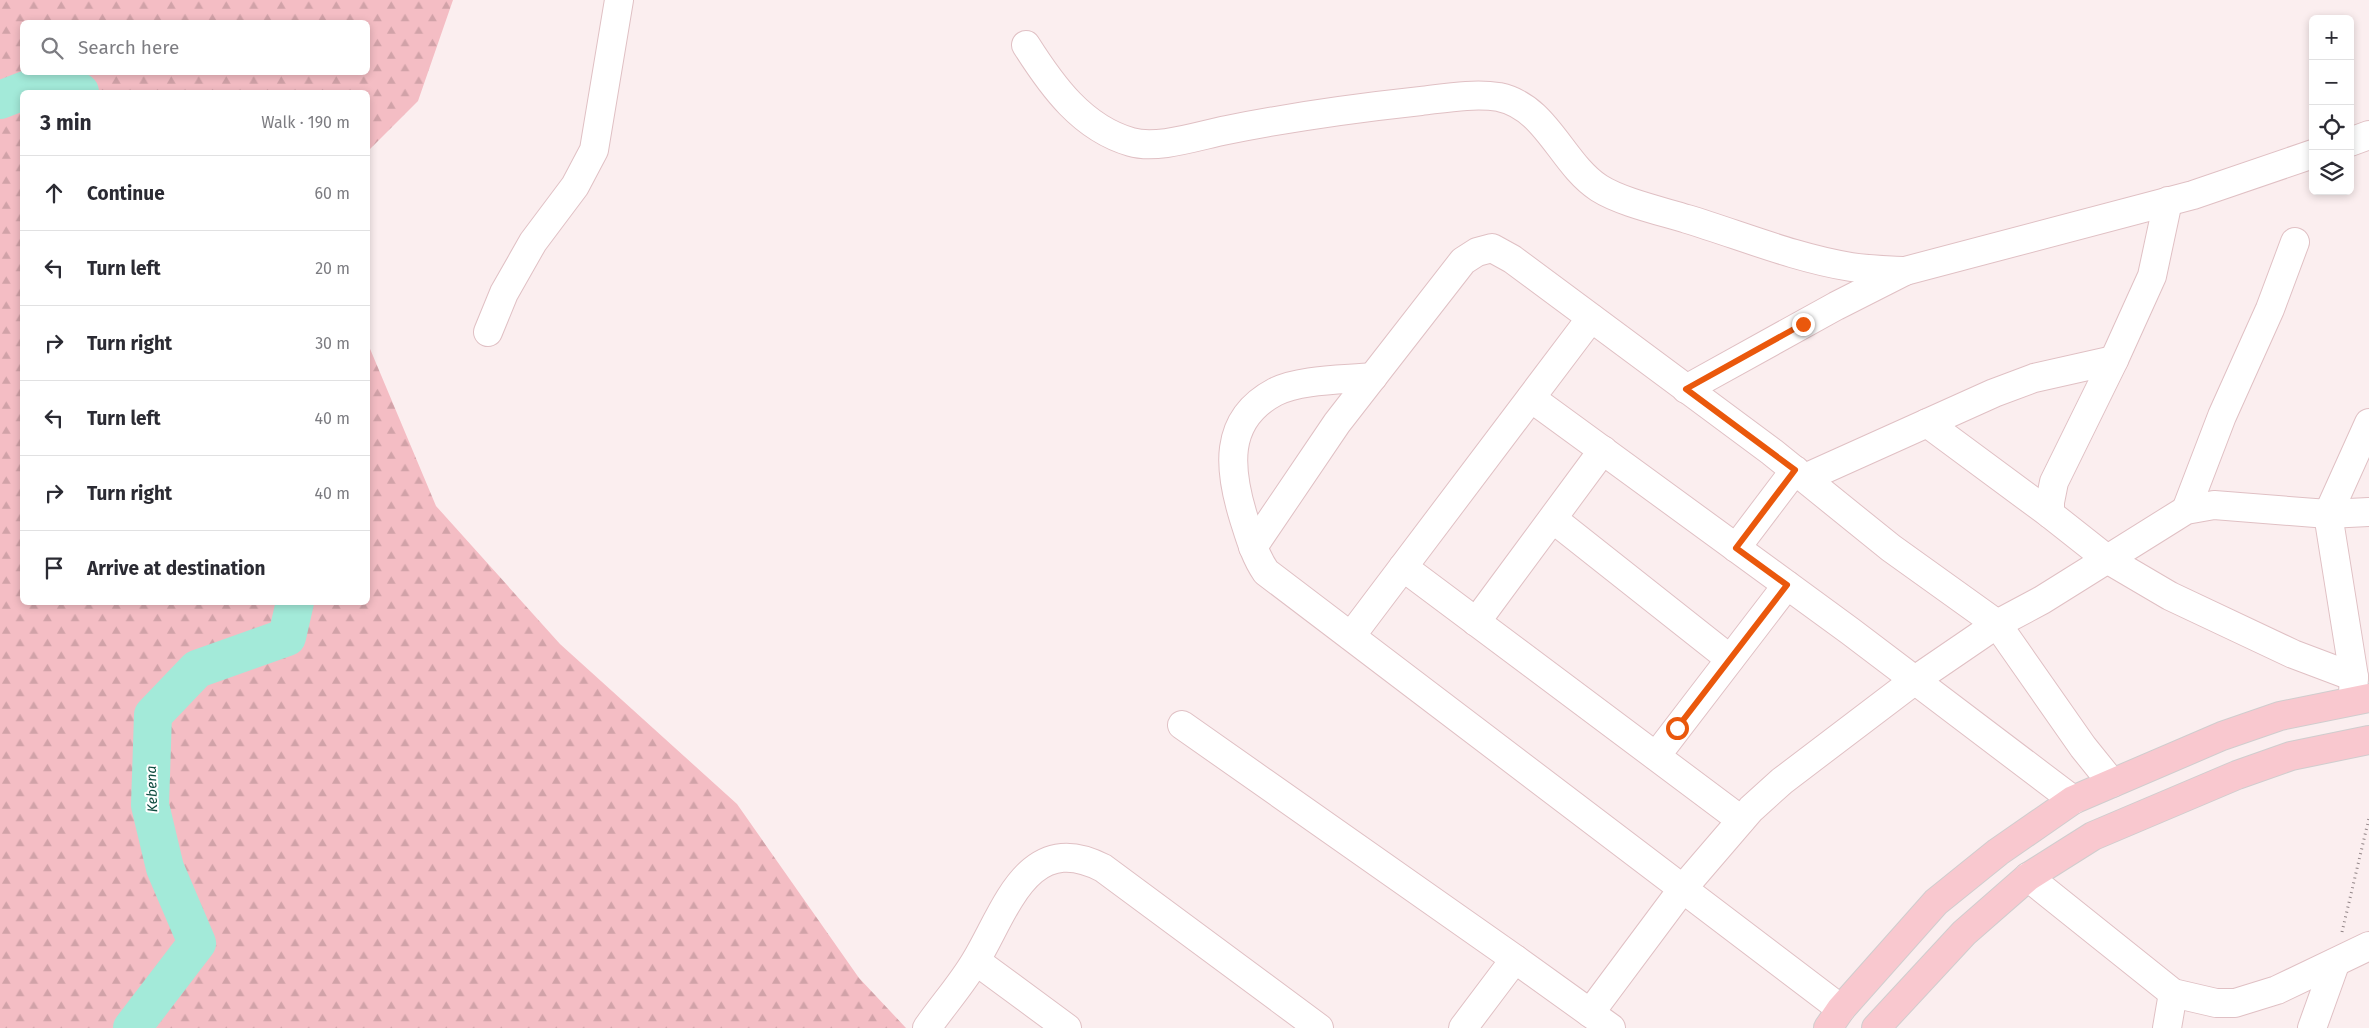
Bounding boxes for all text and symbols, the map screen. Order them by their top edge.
map controls [2309,15,2354,195]
button: + [2309,15,2354,60]
search box [20,20,370,75]
icon: search [38,34,66,62]
text: Search here [78,36,179,59]
button: − [2309,60,2354,105]
button: locate [2309,105,2354,150]
text: 3 min [40,110,92,136]
text: Walk · 190 m [261,113,350,132]
button: layers [2309,150,2354,195]
icon: ahead [40,179,68,207]
text: Continue [87,182,165,205]
text: 60 m [315,184,350,203]
icon: left [40,254,68,282]
text: Turn left [87,257,161,280]
text: 20 m [315,259,350,278]
route end [1792,313,1815,336]
icon: right [40,329,68,357]
text: Turn right [87,332,172,355]
text: 30 m [315,334,350,353]
icon: left [40,404,68,432]
text: Turn left [87,407,161,430]
text: 40 m [315,409,350,428]
icon: right [40,479,68,507]
text: Turn right [87,482,172,505]
text: 40 m [315,484,350,503]
icon: arrive [40,554,68,582]
text: Arrive at destination [87,557,266,580]
route start [1666,717,1689,740]
water label: Kebena [143,765,161,813]

